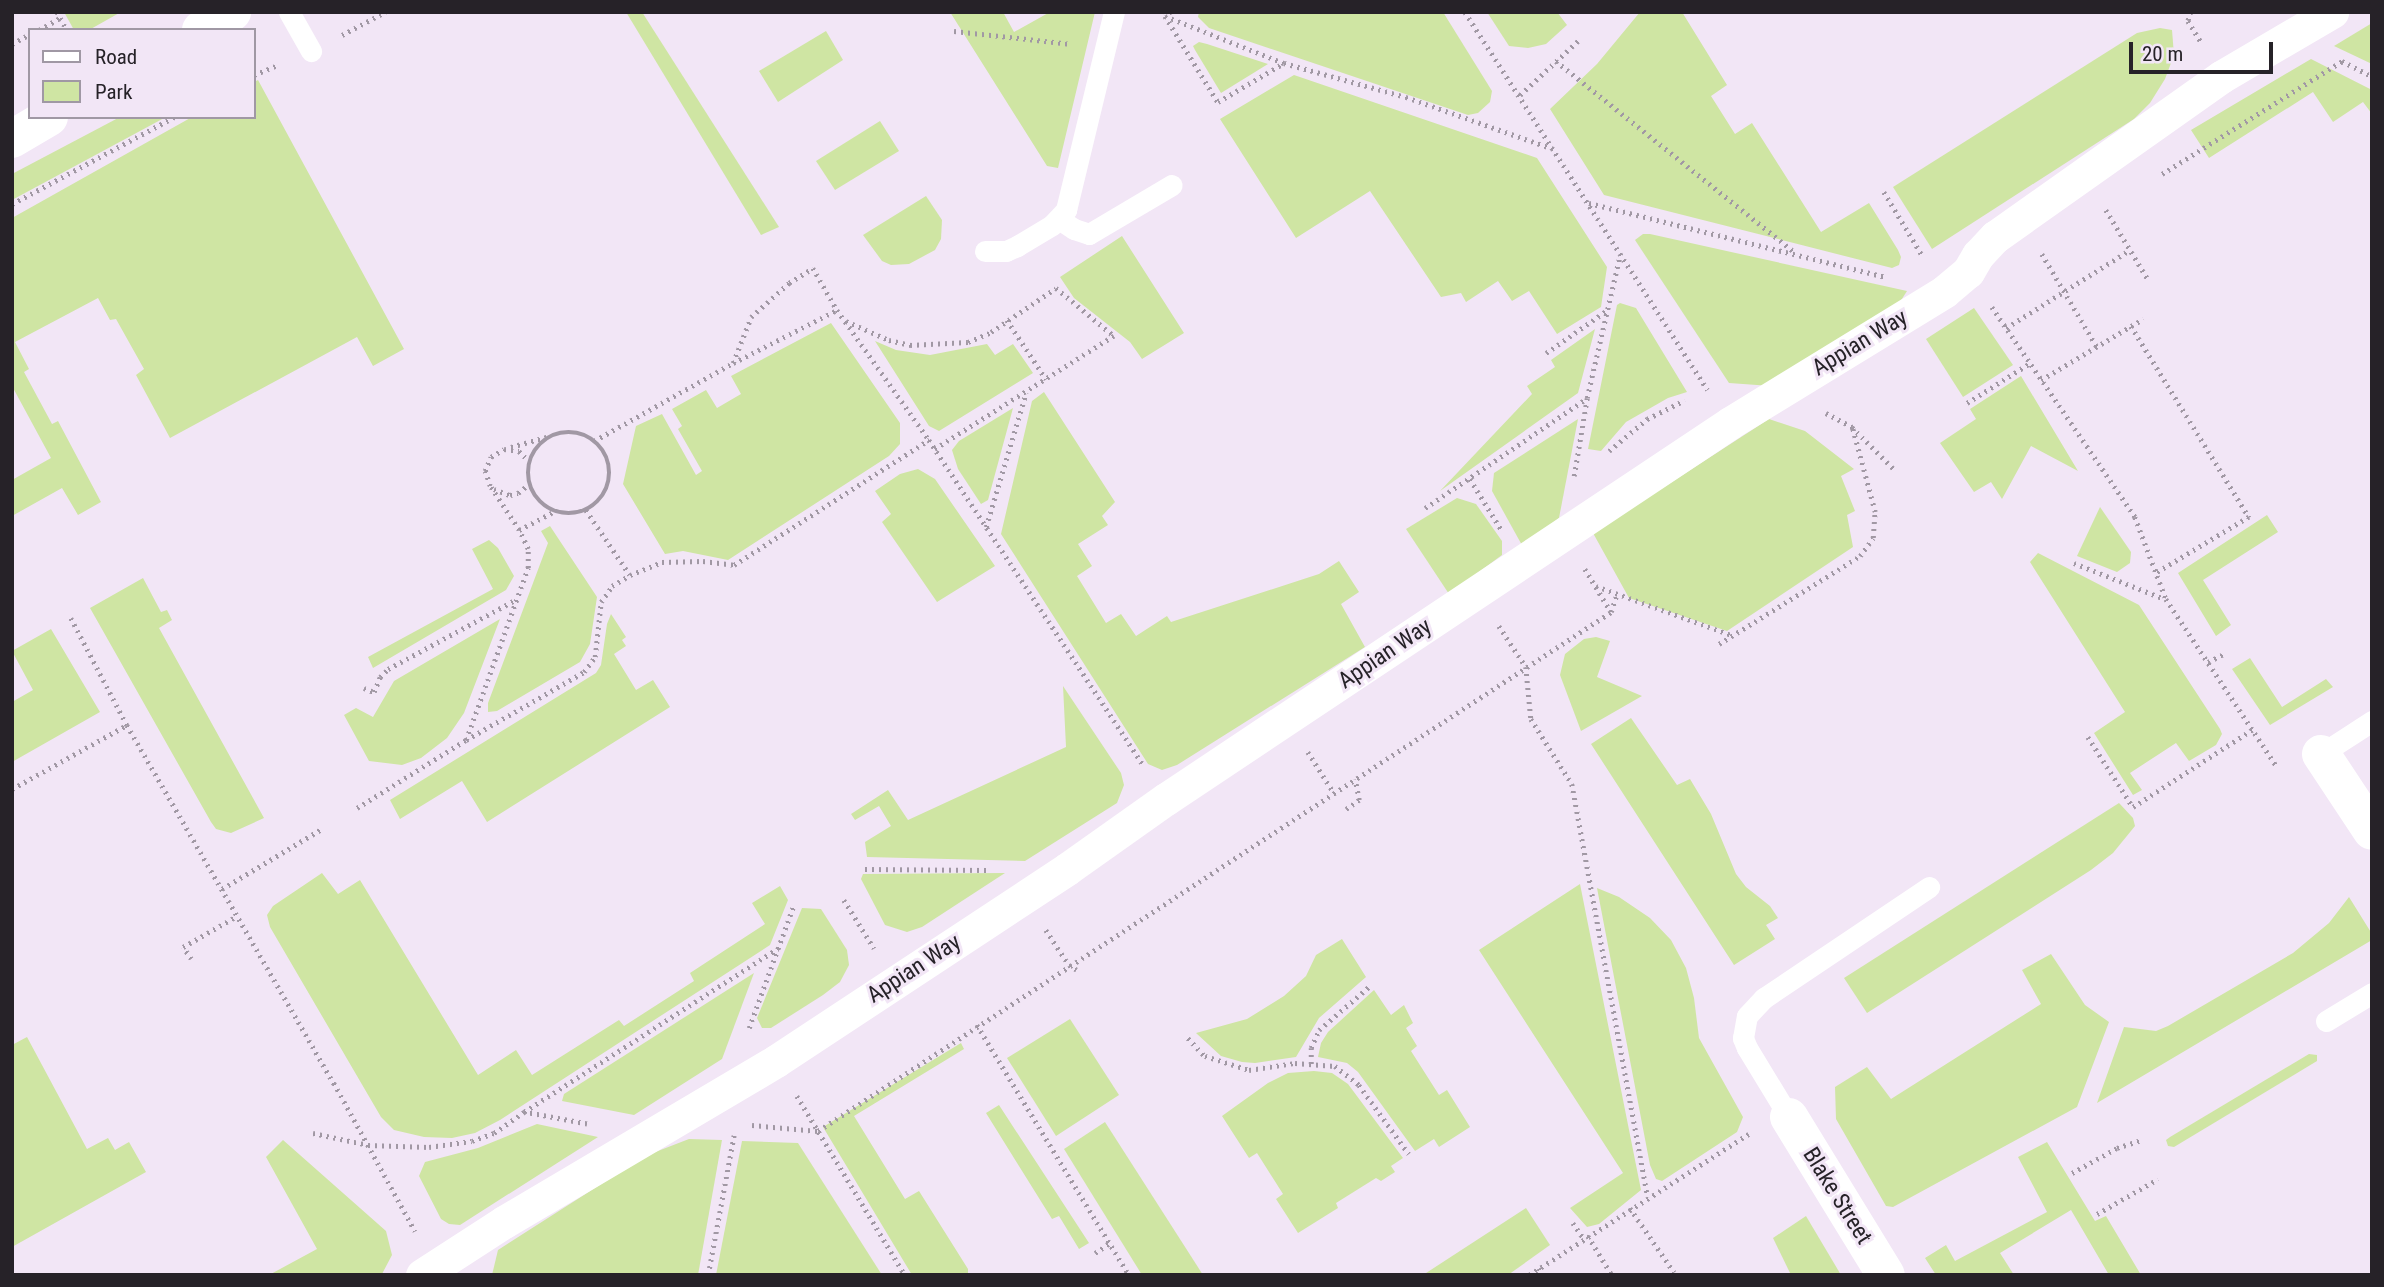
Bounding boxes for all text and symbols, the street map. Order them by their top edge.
legend [28,28,256,119]
scale bar [2132,28,2276,72]
text: 20 m [2142,42,2183,66]
text: Road [95,45,137,69]
text: Park [95,80,132,104]
street label: Appian Way [1807,304,1913,382]
street label: Appian Way [1333,613,1437,695]
street label: Appian Way [862,928,966,1010]
street label: Blake Street [1796,1142,1878,1250]

